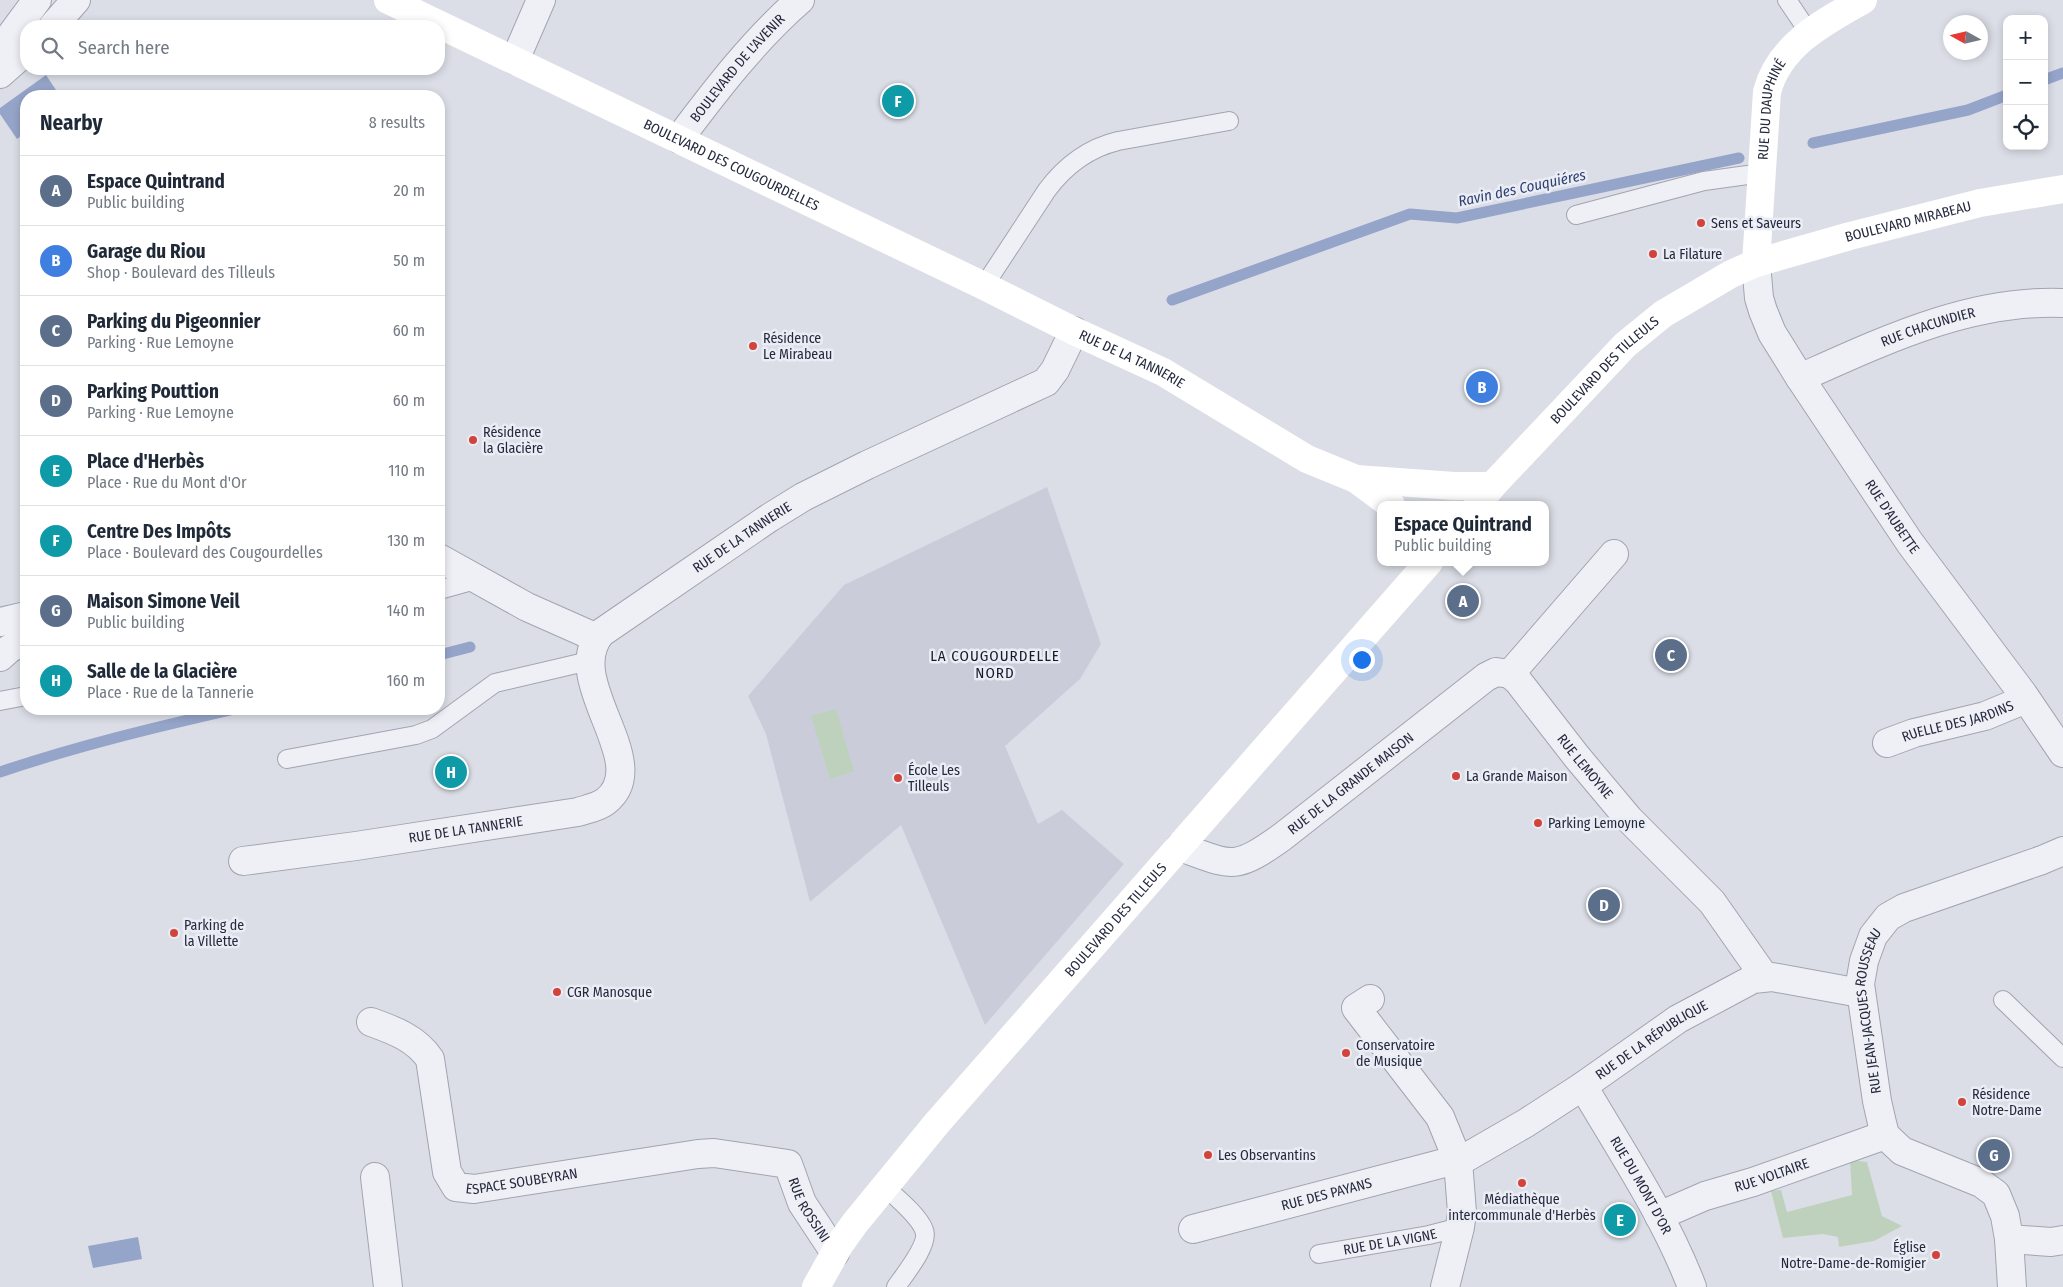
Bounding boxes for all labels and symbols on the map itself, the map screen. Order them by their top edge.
street label: BOULEVARD DE L'AVENIR [687,10,789,126]
north arrow [1943,15,1988,60]
street label: RUE DU DAUPHINÉ [1755,55,1790,160]
pin: F [882,82,914,120]
street label: BOULEVARD DES COUGOURDELLES [641,116,822,215]
water label: Ravin des Couquiéres [1457,166,1588,210]
street label: BOULEVARD MIRABEAU [1843,198,1973,246]
place label: Sens et Saveurs [1711,215,1801,232]
marker: Sens et Saveurs [1695,217,1707,229]
place label: La Filature [1663,246,1722,263]
marker: La Filature [1647,248,1659,260]
street label: RUE CHACUNDIER [1878,304,1977,351]
street label: BOULEVARD DES TILLEULS [1547,313,1662,428]
street label: RUE DE LA TANNERIE [1076,327,1188,392]
place label: Résidence Le Mirabeau [763,330,832,363]
marker: Résidence Le Mirabeau [747,340,759,352]
pin: B [1466,368,1498,406]
place label: Résidence la Glacière [483,424,543,457]
marker: Résidence la Glacière [467,434,479,446]
street label: RUE D'AUBETTE [1861,477,1923,557]
street label: RUE DE LA TANNERIE [690,498,795,577]
pin: A [1447,582,1479,620]
pin: C [1655,636,1687,674]
district label: LA COUGOURDELLE NORD [930,647,1060,682]
your location [1349,647,1375,673]
street label: RUELLE DES JARDINS [1899,697,2016,746]
street label: RUE DE LA GRANDE MAISON [1284,729,1417,838]
street label: RUE LEMOYNE [1553,731,1617,803]
pin: H [435,753,467,791]
place label: École Les Tilleuls [908,761,960,795]
place label: La Grande Maison [1466,768,1568,785]
marker: La Grande Maison [1450,770,1462,782]
marker: École Les Tilleuls [892,772,904,784]
street label: RUE DE LA TANNERIE [408,813,524,847]
place label: Parking Lemoyne [1548,815,1645,832]
marker: Parking Lemoyne [1532,817,1544,829]
street label: BOULEVARD DES TILLEULS [1061,859,1170,980]
pin: D [1588,886,1620,924]
place label: Parking de la Villette [184,917,244,950]
street label: RUE JEAN-JACQUES ROUSSEAU [1852,925,1885,1095]
marker: Parking de la Villette [168,927,180,939]
place label: CGR Manosque [567,984,652,1001]
marker: CGR Manosque [551,986,563,998]
street label: RUE DE LA RÉPUBLIQUE [1592,997,1711,1084]
place label: Conservatoire de Musique [1356,1037,1435,1070]
marker: Conservatoire de Musique [1340,1047,1352,1059]
place label: Résidence Notre-Dame [1972,1086,2042,1119]
marker: Résidence Notre-Dame [1956,1096,1968,1108]
street label: RUE DU MONT D'OR [1606,1133,1674,1237]
pin: G [1978,1136,2010,1174]
place label: Les Observantins [1218,1147,1316,1164]
marker: Les Observantins [1202,1149,1214,1161]
street label: RUE VOLTAIRE [1733,1155,1812,1196]
street label: ESPACE SOUBEYRAN [465,1165,579,1198]
street label: RUE DES PAYANS [1280,1174,1374,1214]
street label: RUE ROSSINI [785,1175,833,1245]
marker: Médiathèque intercommunale d'Herbès [1516,1177,1528,1189]
place label: Médiathèque intercommunale d'Herbès [1448,1191,1596,1224]
pin: E [1604,1201,1636,1239]
street label: RUE DE LA VIGNE [1342,1225,1439,1259]
place label: Église Notre-Dame-de-Romigier [1781,1238,1926,1272]
marker: Église Notre-Dame-de-Romigier [1930,1249,1942,1261]

